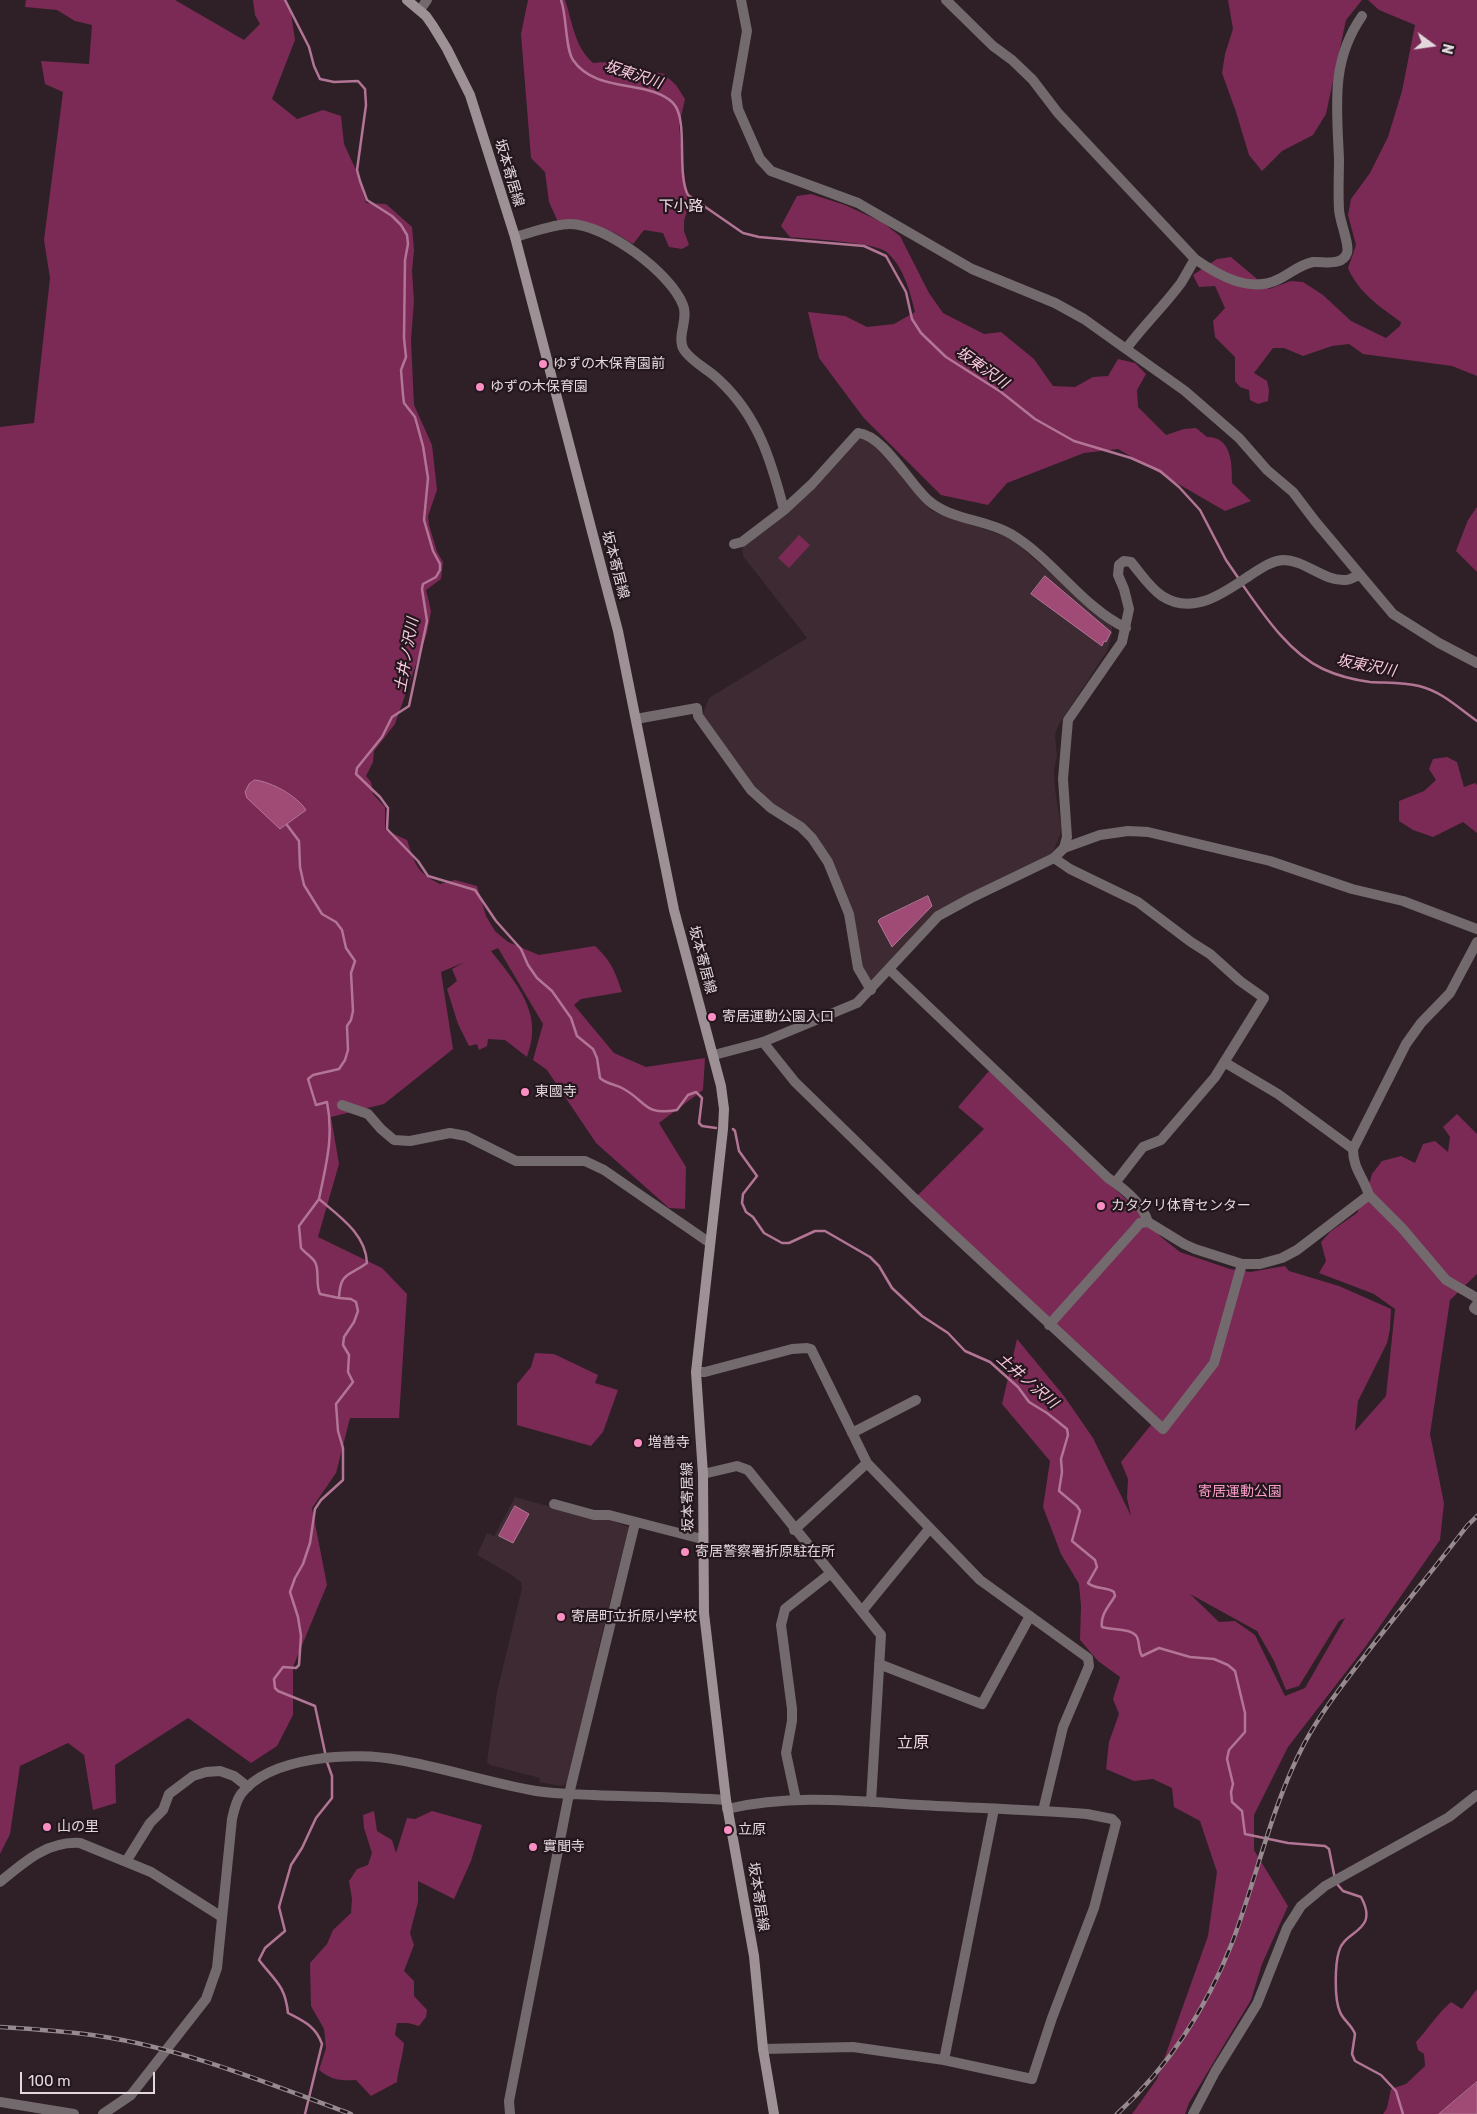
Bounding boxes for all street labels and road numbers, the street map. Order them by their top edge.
street label: 坂本寄居線 [491,137,527,209]
street label: 坂本寄居線 [598,529,632,601]
street label: 坂本寄居線 [685,924,719,996]
street label: 坂本寄居線 [679,1462,697,1532]
street label: 坂本寄居線 [744,1861,772,1933]

